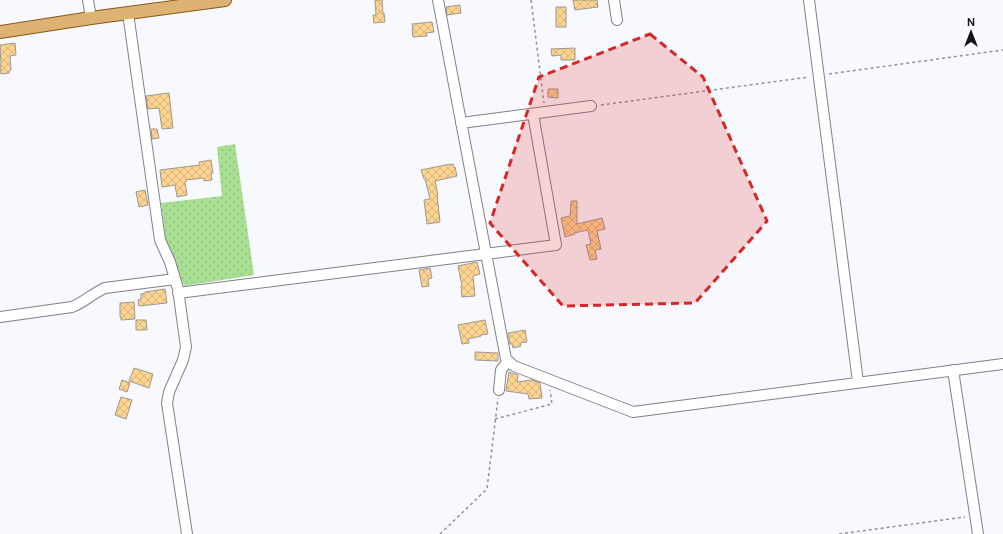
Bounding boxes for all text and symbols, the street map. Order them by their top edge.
north arrow [951,12,991,52]
text: N [967,15,975,29]

